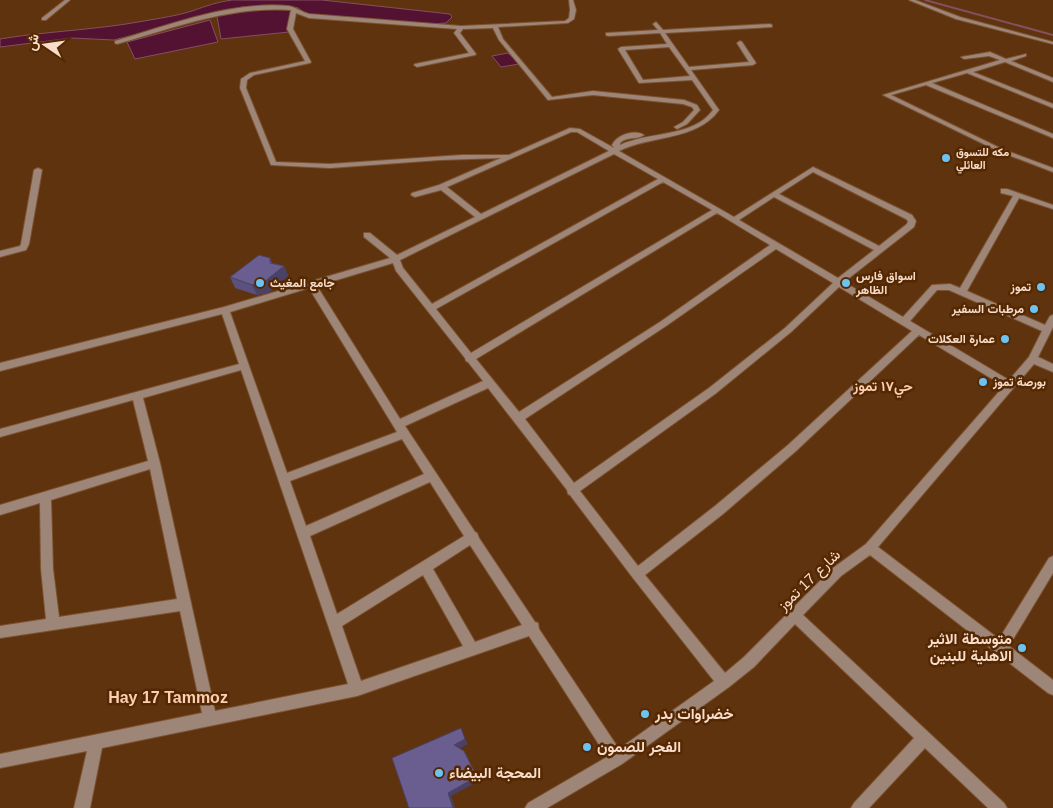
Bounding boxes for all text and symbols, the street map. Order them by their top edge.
north arrow [20,20,70,70]
text: ش [23,32,43,52]
place label: مكه للتسوق العائلي [956,146,1009,174]
marker: مكه للتسوق العائلي [940,152,952,164]
place label: اسواق فارس الظاهر [855,269,916,298]
place label: جامع المغيث [270,276,335,291]
marker: جامع المغيث [254,277,266,289]
marker: اسواق فارس الظاهر [840,277,852,289]
place label: تموز [1010,280,1031,295]
marker: تموز [1035,281,1047,293]
place label: مرطبات السفير [951,302,1024,317]
marker: مرطبات السفير [1028,303,1040,315]
place label: عمارة العكلات [928,332,995,347]
marker: عمارة العكلات [999,333,1011,345]
place label: بورصة تموز [992,375,1046,390]
marker: بورصة تموز [977,376,989,388]
district label: حي۱۷ تموز [852,378,913,398]
street label: شارع 17 تموز [773,546,846,616]
place label: متوسطة الاثير الاهلية للبنين [927,630,1012,665]
marker: متوسطة الاثير الاهلية للبنين [1016,642,1028,654]
district label: Hay 17 Tammoz [108,689,228,706]
place label: خضراوات بدر [654,705,733,723]
marker: خضراوات بدر [639,708,651,720]
place label: الفجر للصمون [597,738,681,756]
marker: الفجر للصمون [581,741,593,753]
place label: المحجة البيضاء [449,764,541,782]
marker: المحجة البيضاء [433,767,445,779]

